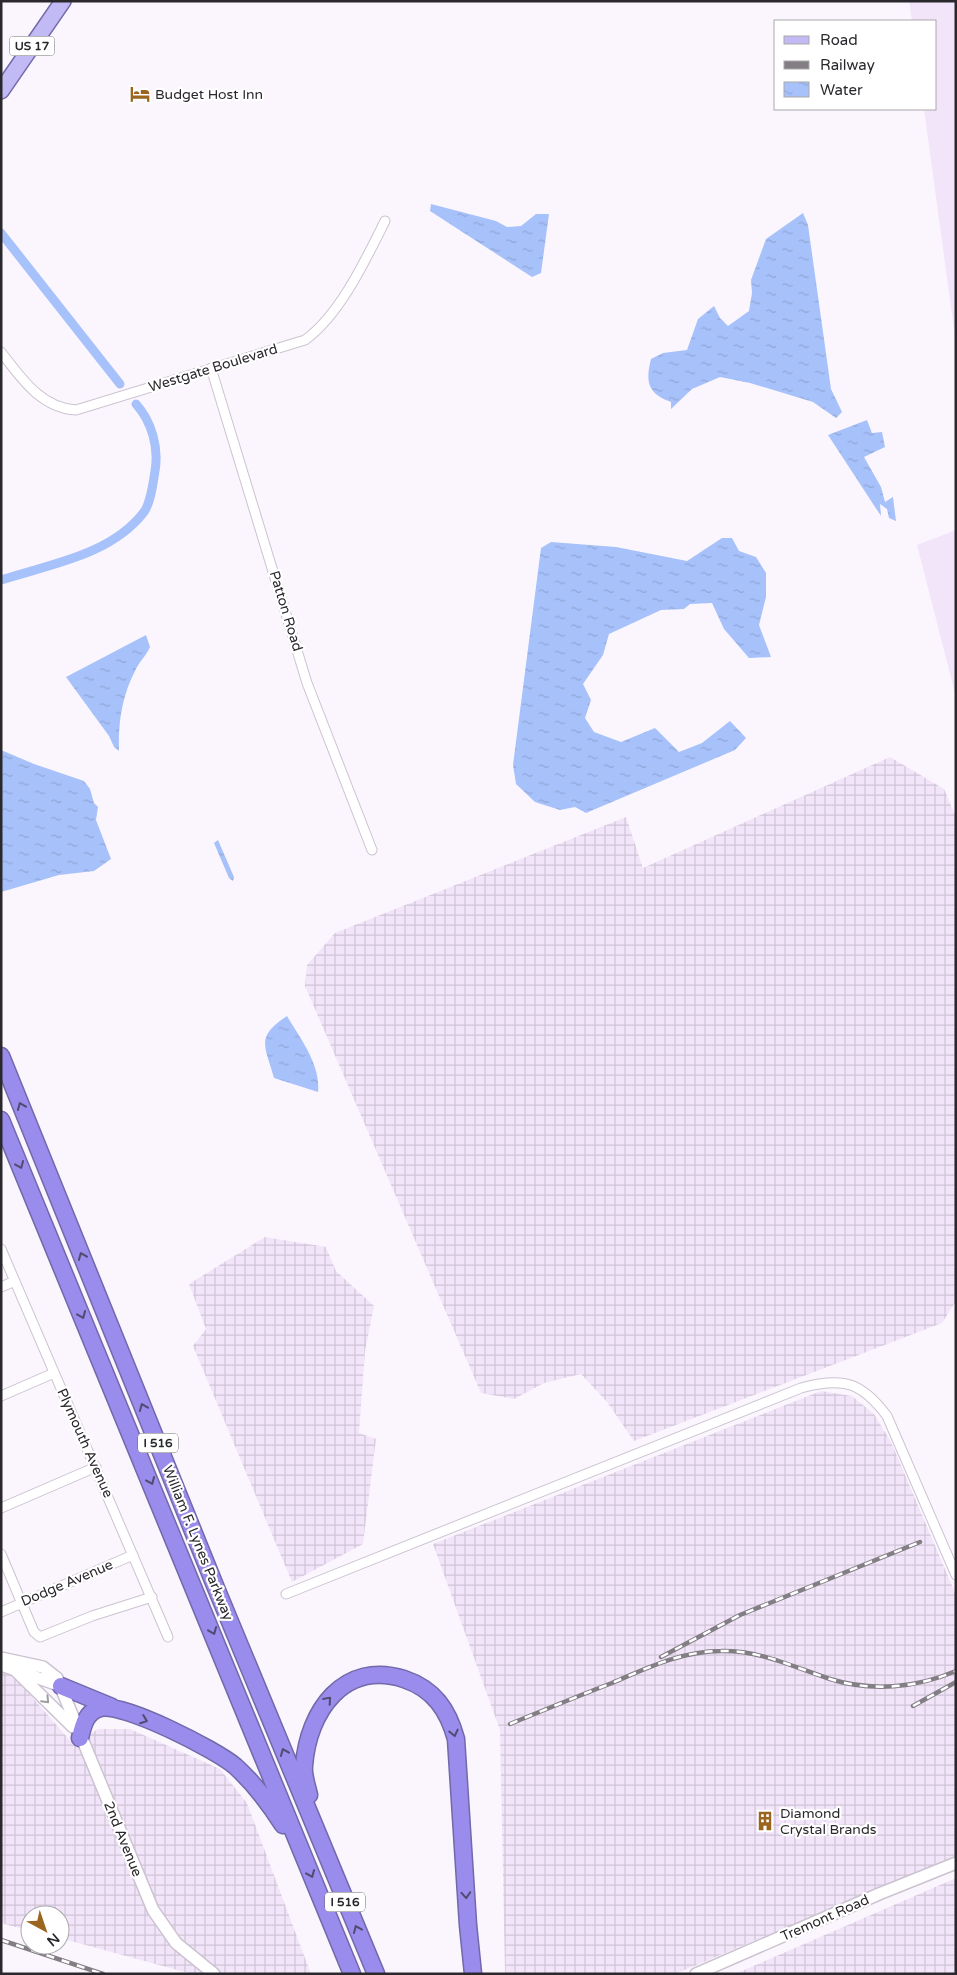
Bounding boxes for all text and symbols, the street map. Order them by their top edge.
legend [774,20,937,110]
text: Road [820,31,858,49]
road number: US 17 [10,36,54,56]
text: Railway [820,56,875,74]
text: Water [820,81,863,99]
hotel icon: Budget Host Inn [129,83,151,105]
place label: Budget Host Inn [155,86,263,103]
street label: Westgate Boulevard [146,340,280,396]
street label: Patton Road [266,569,306,653]
one-way arrow [17,1102,28,1111]
one-way arrow [14,1160,24,1169]
one-way arrow [78,1253,88,1261]
one-way arrow [76,1310,86,1319]
street label: Plymouth Avenue [53,1386,117,1500]
one-way arrow [139,1403,149,1412]
road number: I 516 [138,1434,178,1452]
street label: William F. Lynes Parkway [159,1463,237,1623]
one-way arrow [145,1476,155,1485]
street label: Dodge Avenue [19,1556,116,1610]
one-way arrow [207,1627,217,1635]
one-way arrow [40,1694,49,1703]
one-way arrow [323,1697,332,1706]
one-way arrow [139,1713,148,1724]
one-way arrow [448,1728,459,1737]
one-way arrow [279,1748,290,1757]
street label: 2nd Avenue [100,1799,146,1879]
place label: Diamond Crystal Brands [780,1805,877,1838]
building icon: Diamond Crystal Brands [754,1810,776,1832]
one-way arrow [306,1869,316,1877]
one-way arrow [460,1891,471,1899]
street label: Tremont Road [778,1891,872,1945]
road number: I 516 [325,1892,365,1911]
north arrow [20,1905,70,1955]
one-way arrow [352,1925,363,1934]
text: N [43,1929,63,1950]

